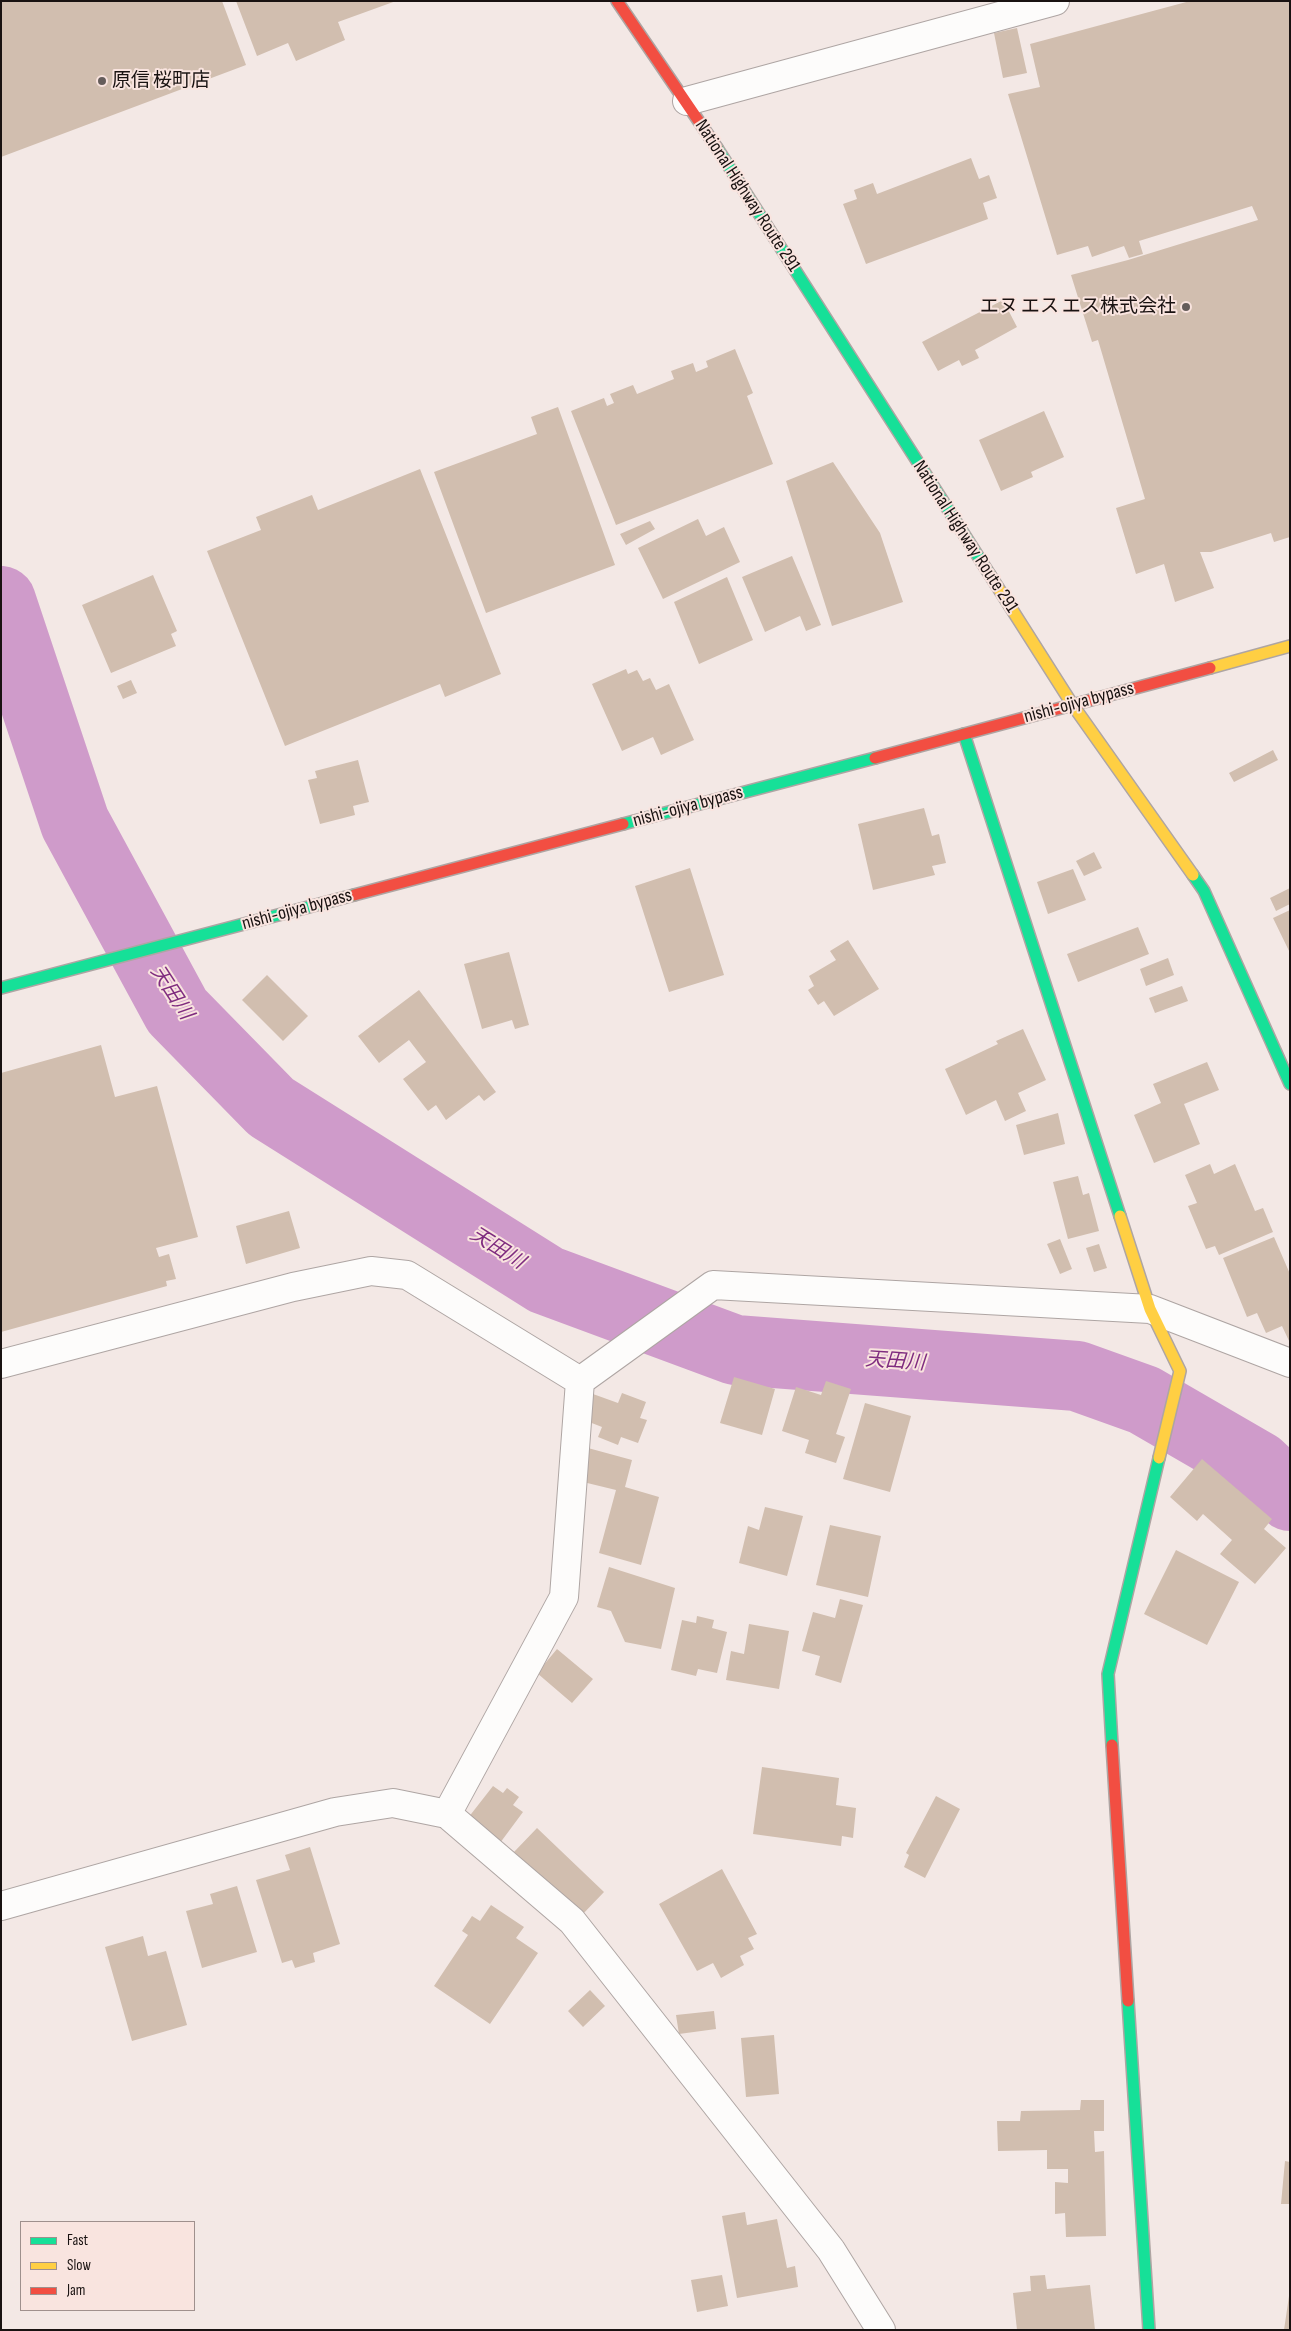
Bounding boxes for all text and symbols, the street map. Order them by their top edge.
place label: 原信 桜町店 [112,70,210,92]
marker: 原信 桜町店 [96,75,108,87]
street label: National Highway Route 291 [689,116,805,276]
place label: エヌ エス エス株式会社 [980,296,1176,318]
marker: エヌ エス エス株式会社 [1180,301,1192,313]
street label: National Highway Route 291 [907,457,1023,617]
street label: nishi-ojiya bypass [1021,677,1137,729]
street label: nishi-ojiya bypass [630,781,746,833]
street label: nishi-ojiya bypass [239,884,355,936]
water label: 天田川 [145,961,197,1025]
water label: 天田川 [465,1223,529,1275]
water label: 天田川 [864,1348,926,1376]
legend [20,2221,195,2311]
text: Fast [67,2231,88,2250]
text: Slow [67,2256,91,2275]
text: Jam [67,2281,85,2300]

